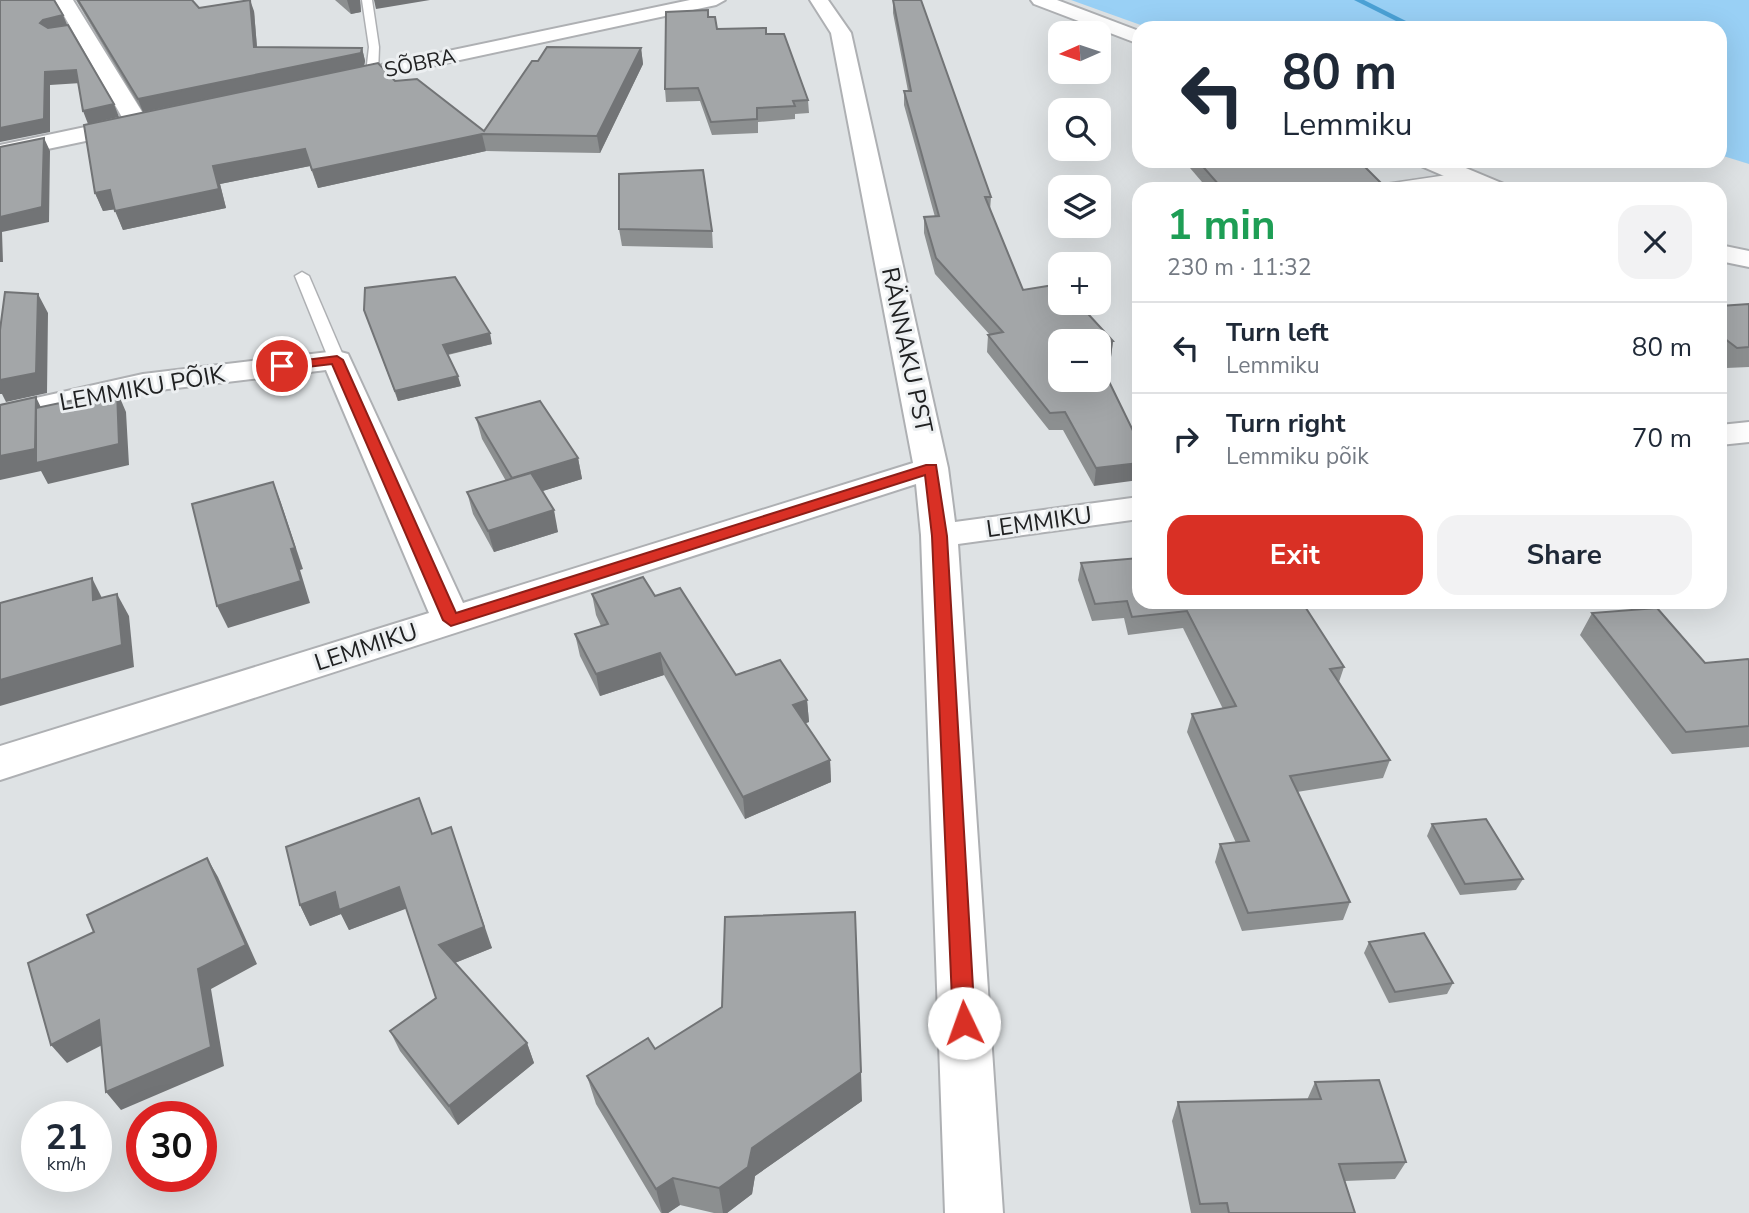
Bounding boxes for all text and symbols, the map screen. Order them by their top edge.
north arrow [1048,21,1111,84]
map controls [1048,21,1111,392]
text: 80 m [1282,39,1397,106]
street label: SÕBRA [381,41,458,84]
icon: left [1167,49,1258,140]
button: search [1048,98,1111,161]
text: Lemmiku [1282,103,1412,146]
button: layers [1048,175,1111,238]
text: 1 min [1167,197,1276,254]
button: close [1618,205,1692,279]
button: + [1048,252,1111,315]
text: 230 m · 11:32 [1167,252,1312,283]
street label: RÄNNAKU PST [874,264,940,436]
text: Turn left [1226,315,1329,350]
button: − [1048,329,1111,392]
icon: left [1167,329,1205,367]
text: 80 m [1632,330,1692,365]
pin [252,336,312,396]
icon: arrive [263,347,301,385]
text: Lemmiku [1226,350,1320,381]
street label: LEMMIKU PÕIK [57,358,228,418]
text: Turn right [1226,406,1345,441]
icon: right [1167,420,1205,458]
text: 70 m [1632,421,1692,456]
text: Lemmiku põik [1226,441,1369,472]
street label: LEMMIKU [984,499,1094,545]
button: Exit [1167,515,1423,595]
button: Share [1437,515,1692,595]
street label: LEMMIKU [310,615,422,679]
position arrow [927,986,1001,1060]
speed limit sign: 30 [126,1101,217,1192]
text: 21 [45,1114,88,1161]
text: km/h [47,1152,86,1176]

